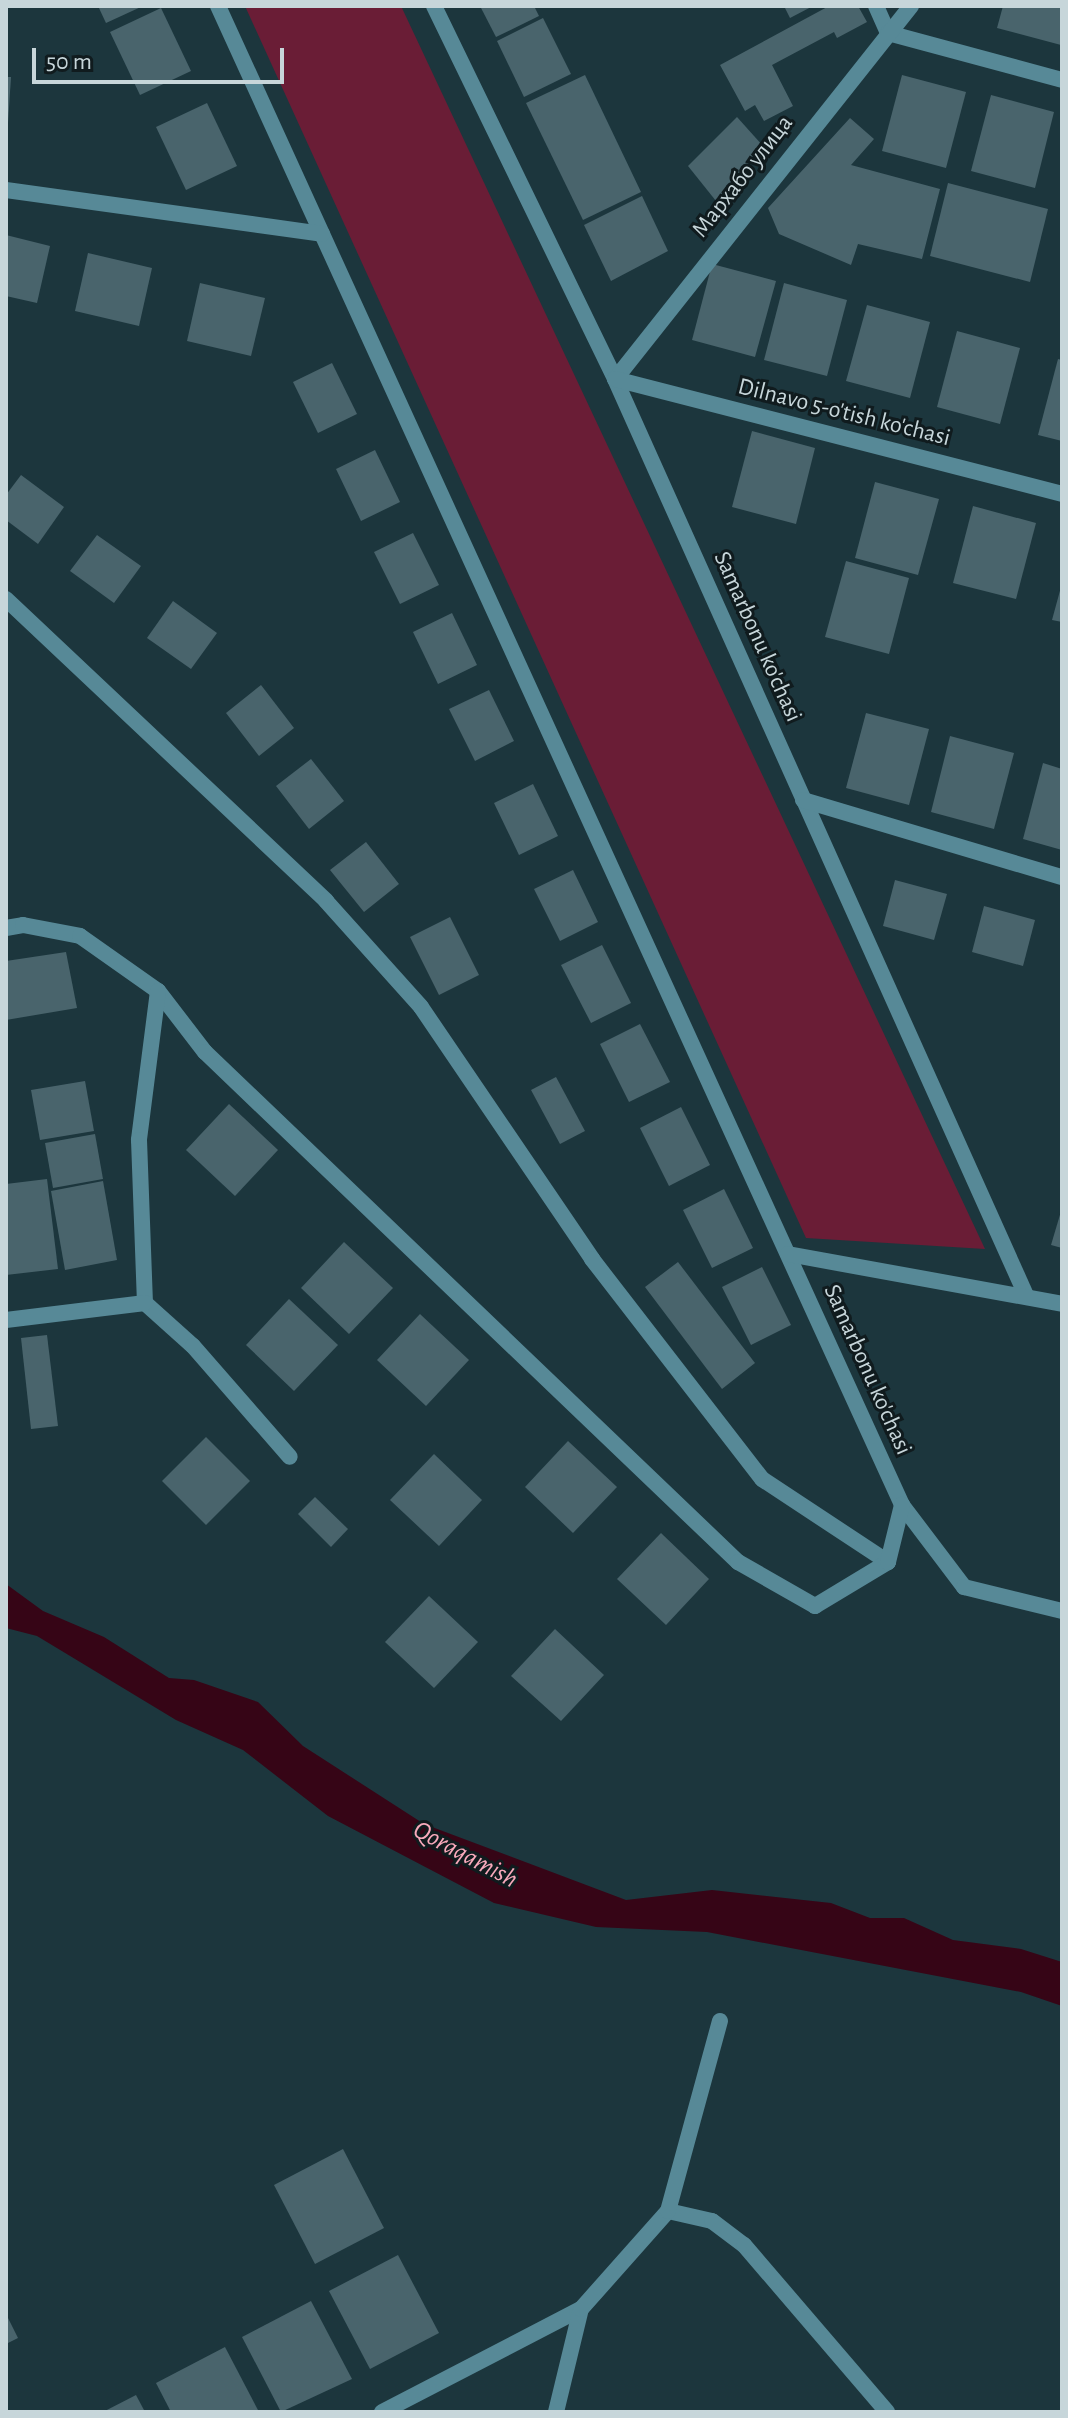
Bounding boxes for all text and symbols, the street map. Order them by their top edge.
scale bar [36,32,288,82]
text: 50 m [46,50,92,74]
street label: Мархабо улица [686,110,800,244]
street label: Dilnavo 5-o'tish ko'chasi [735,373,953,453]
street label: Samarbonu ko'chasi [707,547,807,727]
street label: Samarbonu ko'chasi [817,1280,917,1460]
water label: Qoraqamish [407,1815,523,1895]

